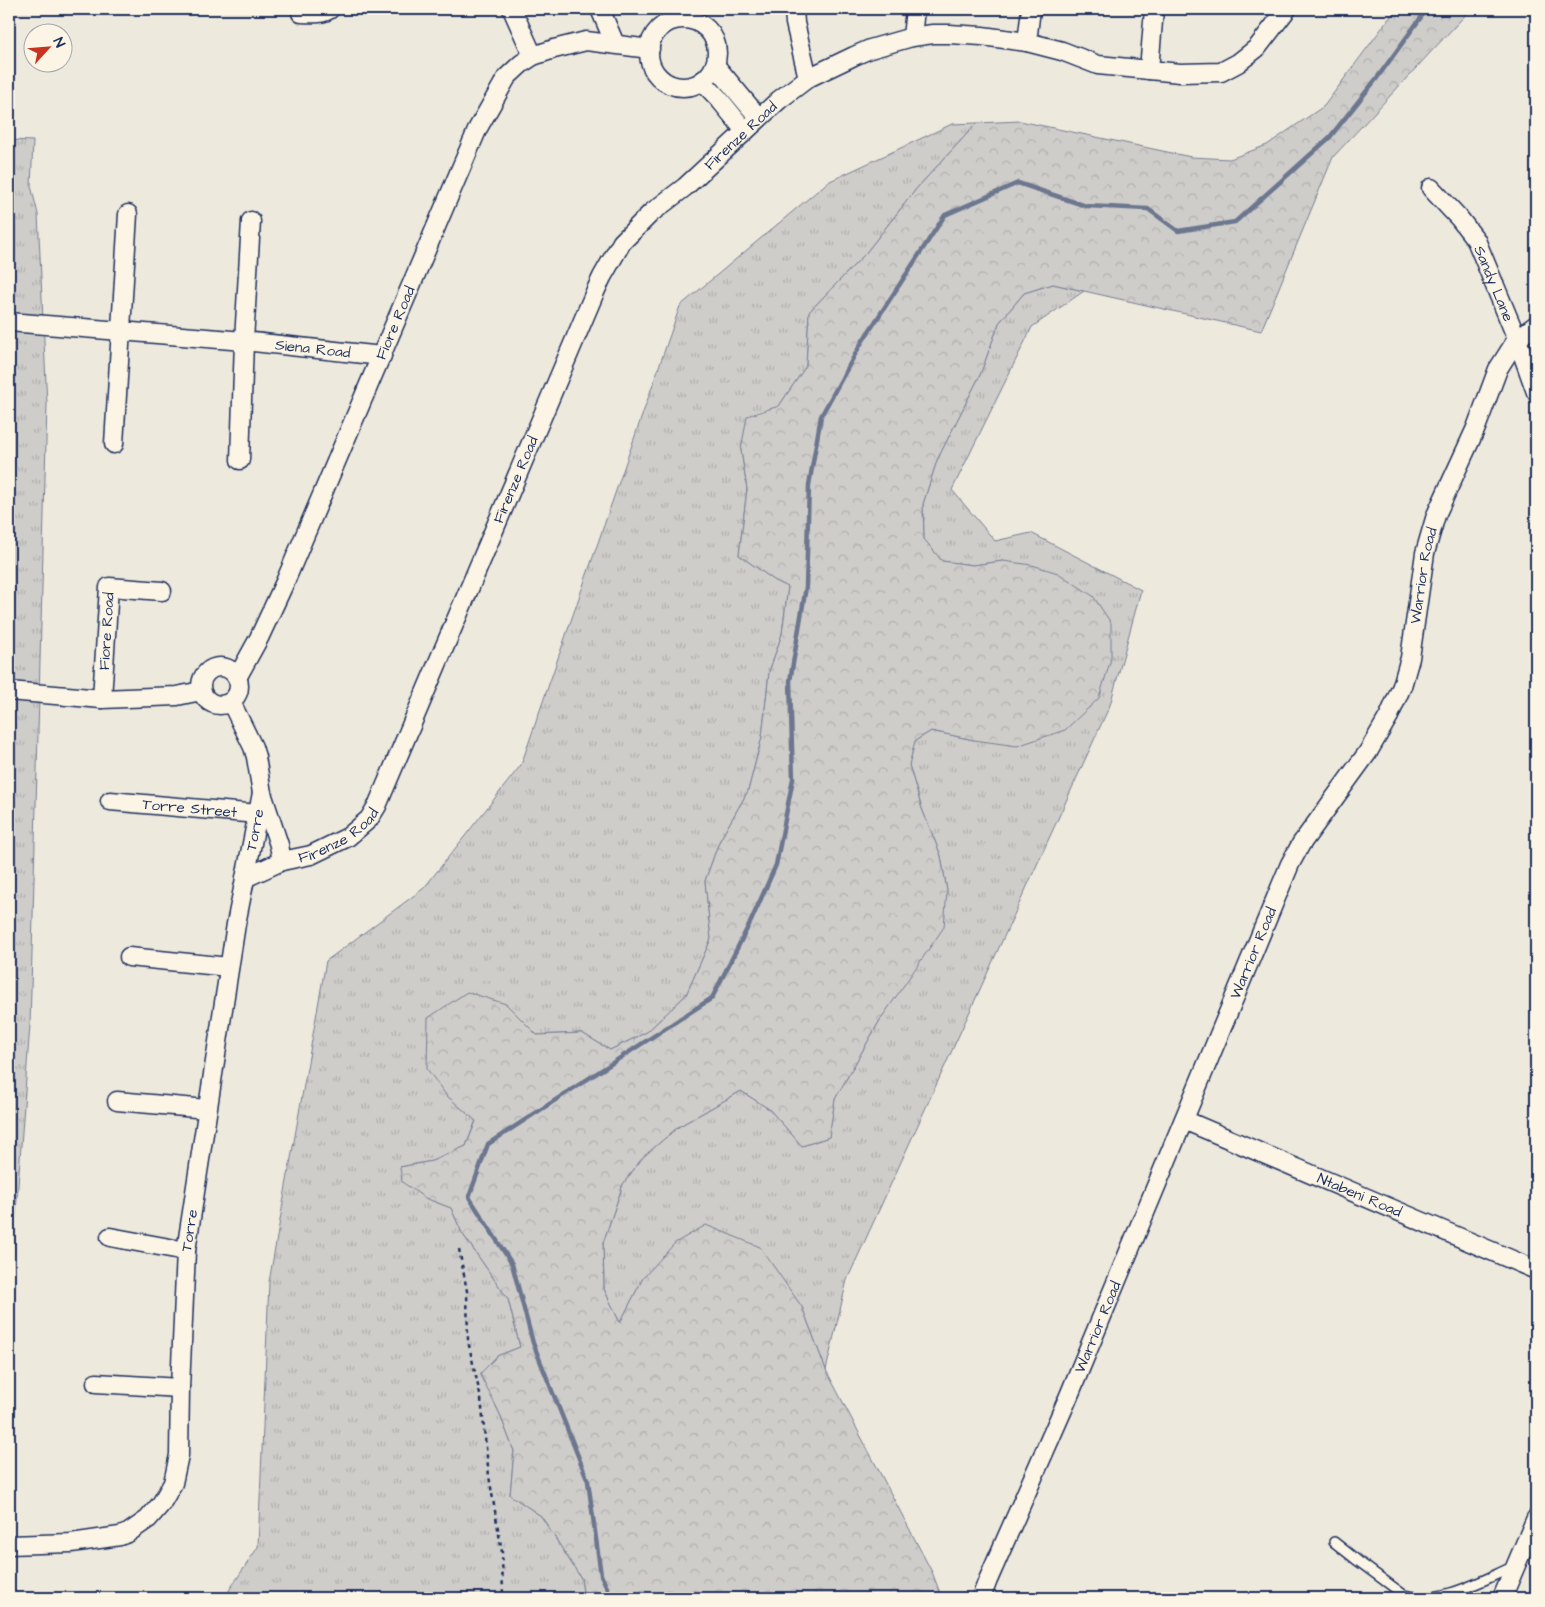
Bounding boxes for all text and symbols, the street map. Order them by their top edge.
north arrow [22,22,72,72]
text: N [48,34,70,51]
street label: Firenze Road [700,97,782,175]
street label: Sandy Lane [1469,243,1519,325]
street label: Fiore Road [371,283,421,363]
street label: Siena Road [274,334,352,364]
street label: Firenze Road [488,433,544,526]
street label: Warrior Road [1405,525,1443,625]
street label: Fiore Road [94,591,120,671]
street label: Torre Street [141,794,238,823]
street label: Firenze Road [297,804,384,868]
street label: Torre [241,807,270,853]
street label: Warrior Road [1225,904,1282,1002]
street label: Ntabeni Road [1314,1168,1405,1223]
street label: Torre [176,1208,203,1253]
street label: Warrior Road [1070,1278,1127,1376]

